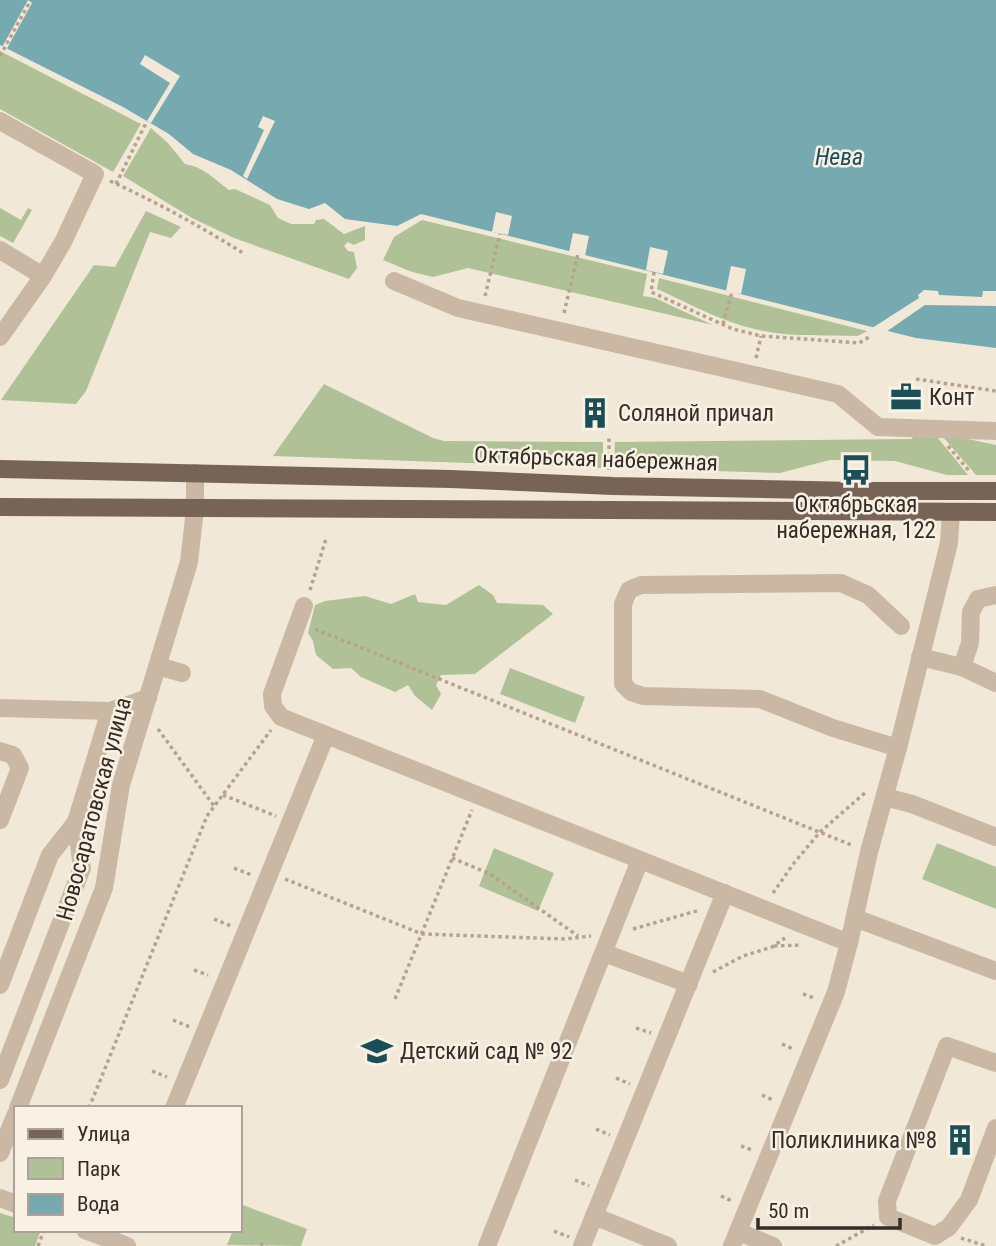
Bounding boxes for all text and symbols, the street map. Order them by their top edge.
water label: Нева [815,143,863,171]
office icon: Конт [889,380,923,414]
place label: Конт [929,384,975,411]
building icon: Соляной причал [578,396,612,430]
place label: Соляной причал [618,400,774,427]
street label: Октябрьская набережная [474,441,718,477]
bus stop icon: Октябрьская набережная, 122 [839,453,873,487]
place label: Октябрьская набережная, 122 [776,491,936,544]
street label: Новосаратовская улица [51,694,137,924]
school or university icon: Детский сад № 92 [360,1034,394,1068]
place label: Детский сад № 92 [400,1038,573,1065]
legend [14,1106,242,1232]
text: Улица [77,1122,130,1146]
building icon: Поликлиника №8 [943,1123,977,1157]
place label: Поликлиника №8 [771,1127,937,1154]
text: Парк [77,1157,121,1181]
scale bar [758,1186,900,1230]
text: Вода [77,1192,120,1216]
text: 50 m [768,1199,809,1223]

